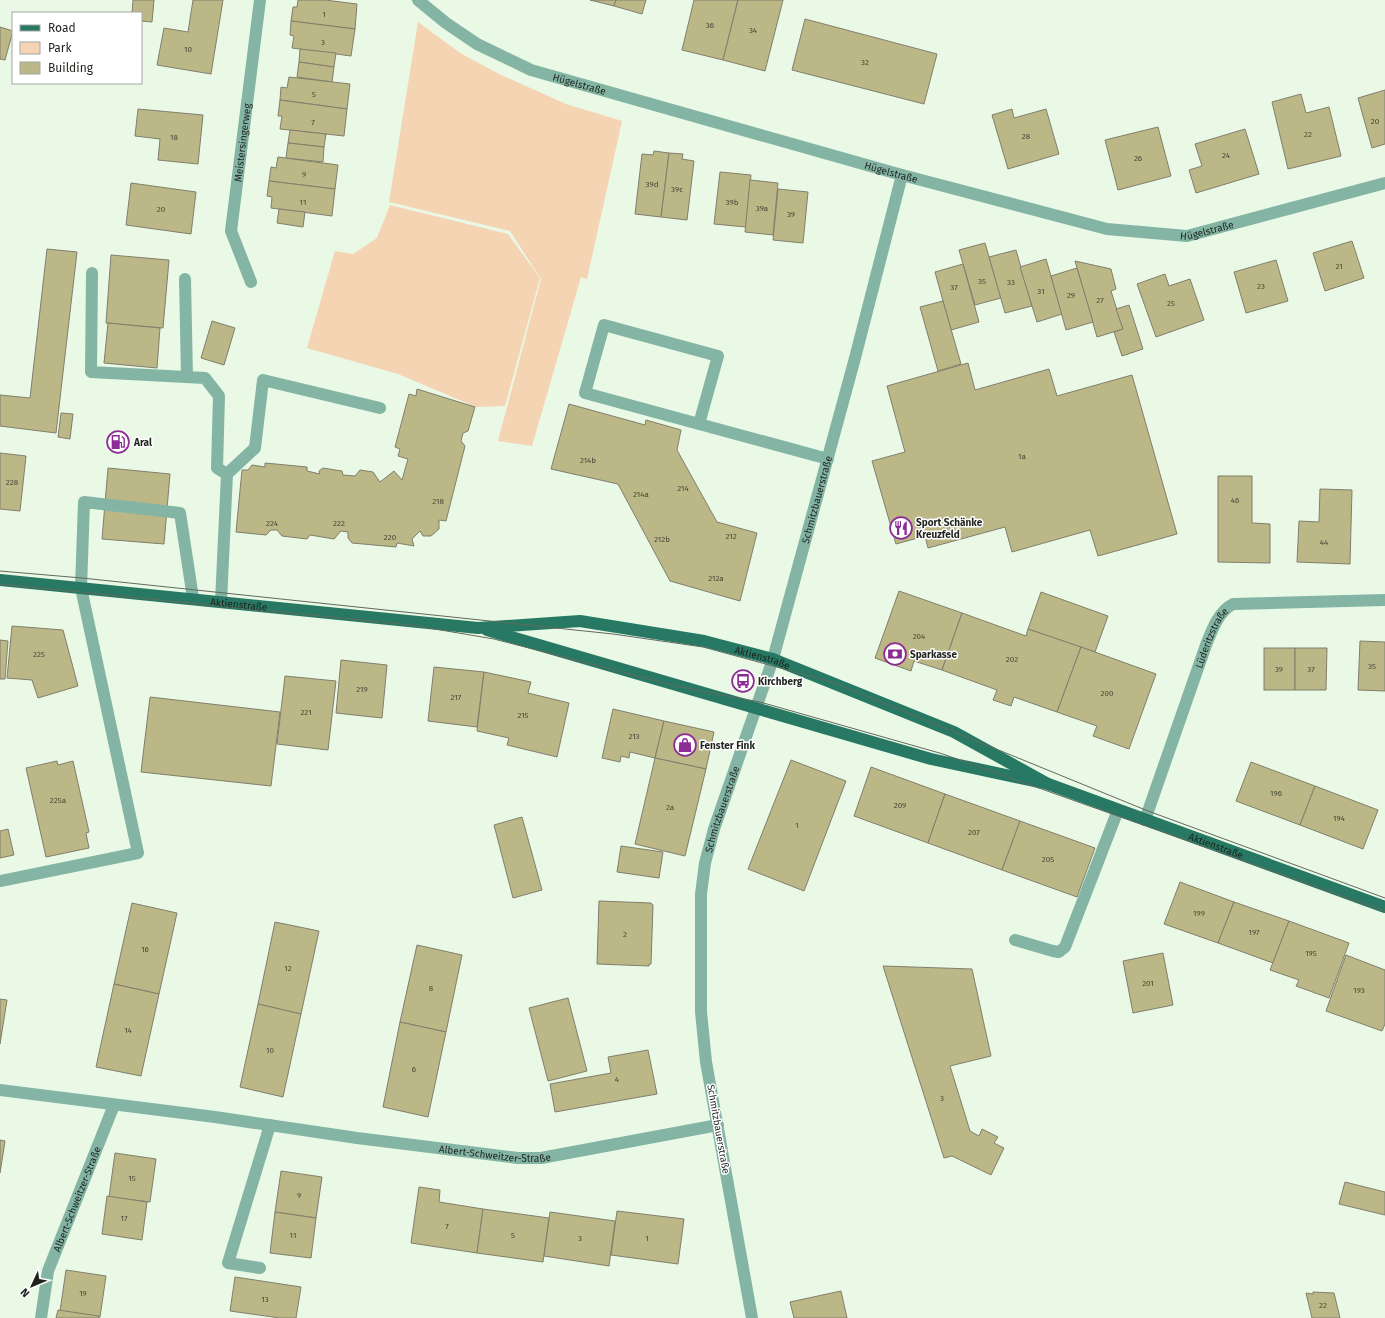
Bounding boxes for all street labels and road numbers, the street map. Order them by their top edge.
street label: Hügelstraße [551,71,607,98]
street label: Meistersingerweg [232,102,254,183]
street label: Hügelstraße [863,160,919,186]
street label: Hügelstraße [1180,219,1235,243]
street label: Schmitzbauerstraße [800,455,835,545]
street label: Aktienstraße [210,596,268,614]
street label: Lüderitzstraße [1193,606,1231,670]
street label: Aktienstraße [733,644,792,672]
street label: Schmitzbauerstraße [703,765,742,854]
street label: Aktienstraße [1187,831,1245,862]
street label: Schmitzbauerstraße [704,1084,732,1175]
street label: Albert-Schweitzer-Straße [438,1143,552,1165]
street label: Albert-Schweitzer-Straße [51,1145,104,1254]

